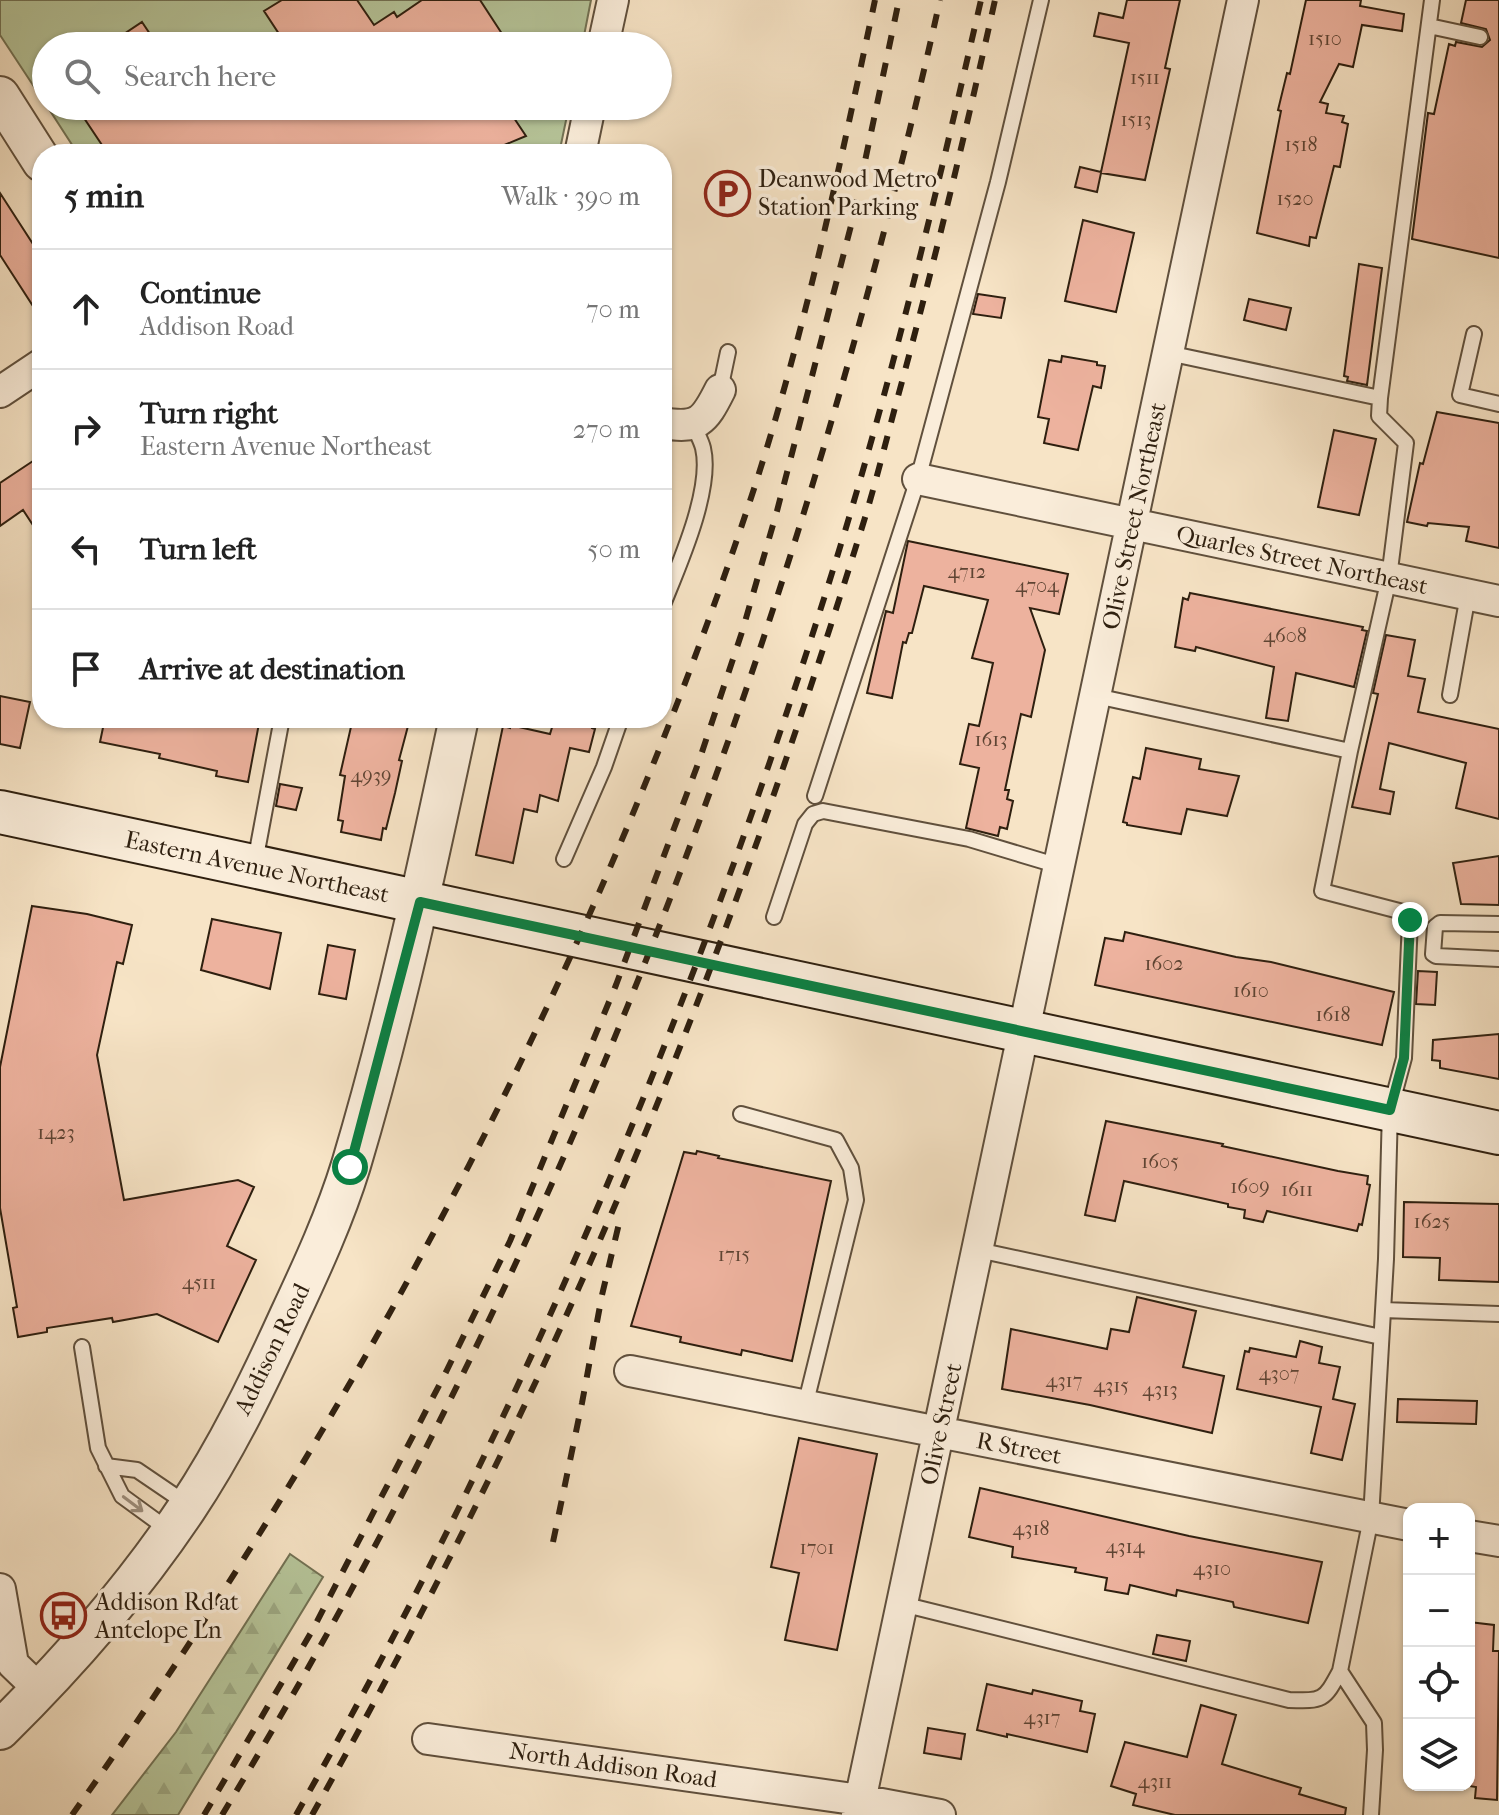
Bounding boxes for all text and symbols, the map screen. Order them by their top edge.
house number: 1510 [1308,27,1342,50]
search box [32,32,672,120]
icon: search [60,54,104,98]
text: Search here [124,59,276,94]
house number: 1511 [1130,66,1160,89]
house number: 1513 [1120,108,1152,131]
house number: 1518 [1285,133,1317,156]
place label: Deanwood Metro Station Parking [758,165,937,221]
parking icon: Deanwood Metro Station Parking [703,169,751,217]
text: 5 min [64,176,144,216]
text: Walk · 390 m [501,181,640,212]
house number: 1520 [1276,187,1314,210]
text: Continue [140,276,261,311]
icon: ahead [64,287,108,331]
text: 70 m [586,294,640,325]
text: Addison Road [140,311,294,342]
text: Turn right [140,396,278,431]
street label: Olive Street Northeast [1096,399,1172,632]
icon: right [64,407,108,451]
text: 270 m [573,414,640,445]
text: Eastern Avenue Northeast [140,431,432,462]
street label: Quarles Street Northeast [1174,520,1431,600]
icon: left [64,527,108,571]
text: Turn left [140,532,257,567]
text: 50 m [587,534,640,565]
house number: 4712 [948,560,986,583]
house number: 4704 [1015,574,1060,597]
house number: 4608 [1263,624,1307,647]
icon: arrive [64,647,108,691]
text: Arrive at destination [140,652,405,687]
house number: 1613 [974,728,1008,751]
house number: 4939 [351,764,392,787]
street label: Eastern Avenue Northeast [122,825,392,909]
route end [1392,902,1428,938]
house number: 1602 [1144,952,1184,975]
house number: 1610 [1233,979,1269,1002]
house number: 1618 [1316,1003,1350,1026]
house number: 1423 [37,1121,75,1144]
route start [332,1149,368,1185]
house number: 1605 [1141,1150,1179,1173]
house number: 1609 [1230,1175,1270,1198]
house number: 1611 [1281,1178,1313,1201]
house number: 1625 [1414,1210,1450,1233]
house number: 1715 [718,1243,750,1266]
house number: 4511 [182,1271,216,1294]
street label: Addison Road [228,1278,316,1420]
street label: Olive Street [914,1360,968,1488]
house number: 4307 [1259,1362,1300,1385]
house number: 4317 [1046,1369,1083,1392]
house number: 4315 [1093,1374,1129,1397]
house number: 4313 [1142,1378,1178,1401]
street label: R Street [974,1426,1064,1470]
one-way arrow [122,1495,143,1512]
map controls [1403,1503,1475,1791]
button: + [1403,1503,1475,1575]
house number: 4318 [1012,1517,1050,1540]
house number: 4314 [1106,1535,1146,1558]
house number: 1701 [800,1536,834,1559]
house number: 4310 [1193,1557,1231,1580]
button: − [1403,1575,1475,1647]
place label: Addison Rd at Antelope Ln [94,1588,239,1644]
bus stop icon: Addison Rd at Antelope Ln [40,1592,88,1640]
button: locate [1403,1647,1475,1719]
house number: 4317 [1024,1706,1061,1729]
button: layers [1403,1719,1475,1791]
street label: North Addison Road [507,1737,720,1794]
house number: 4311 [1138,1770,1172,1793]

